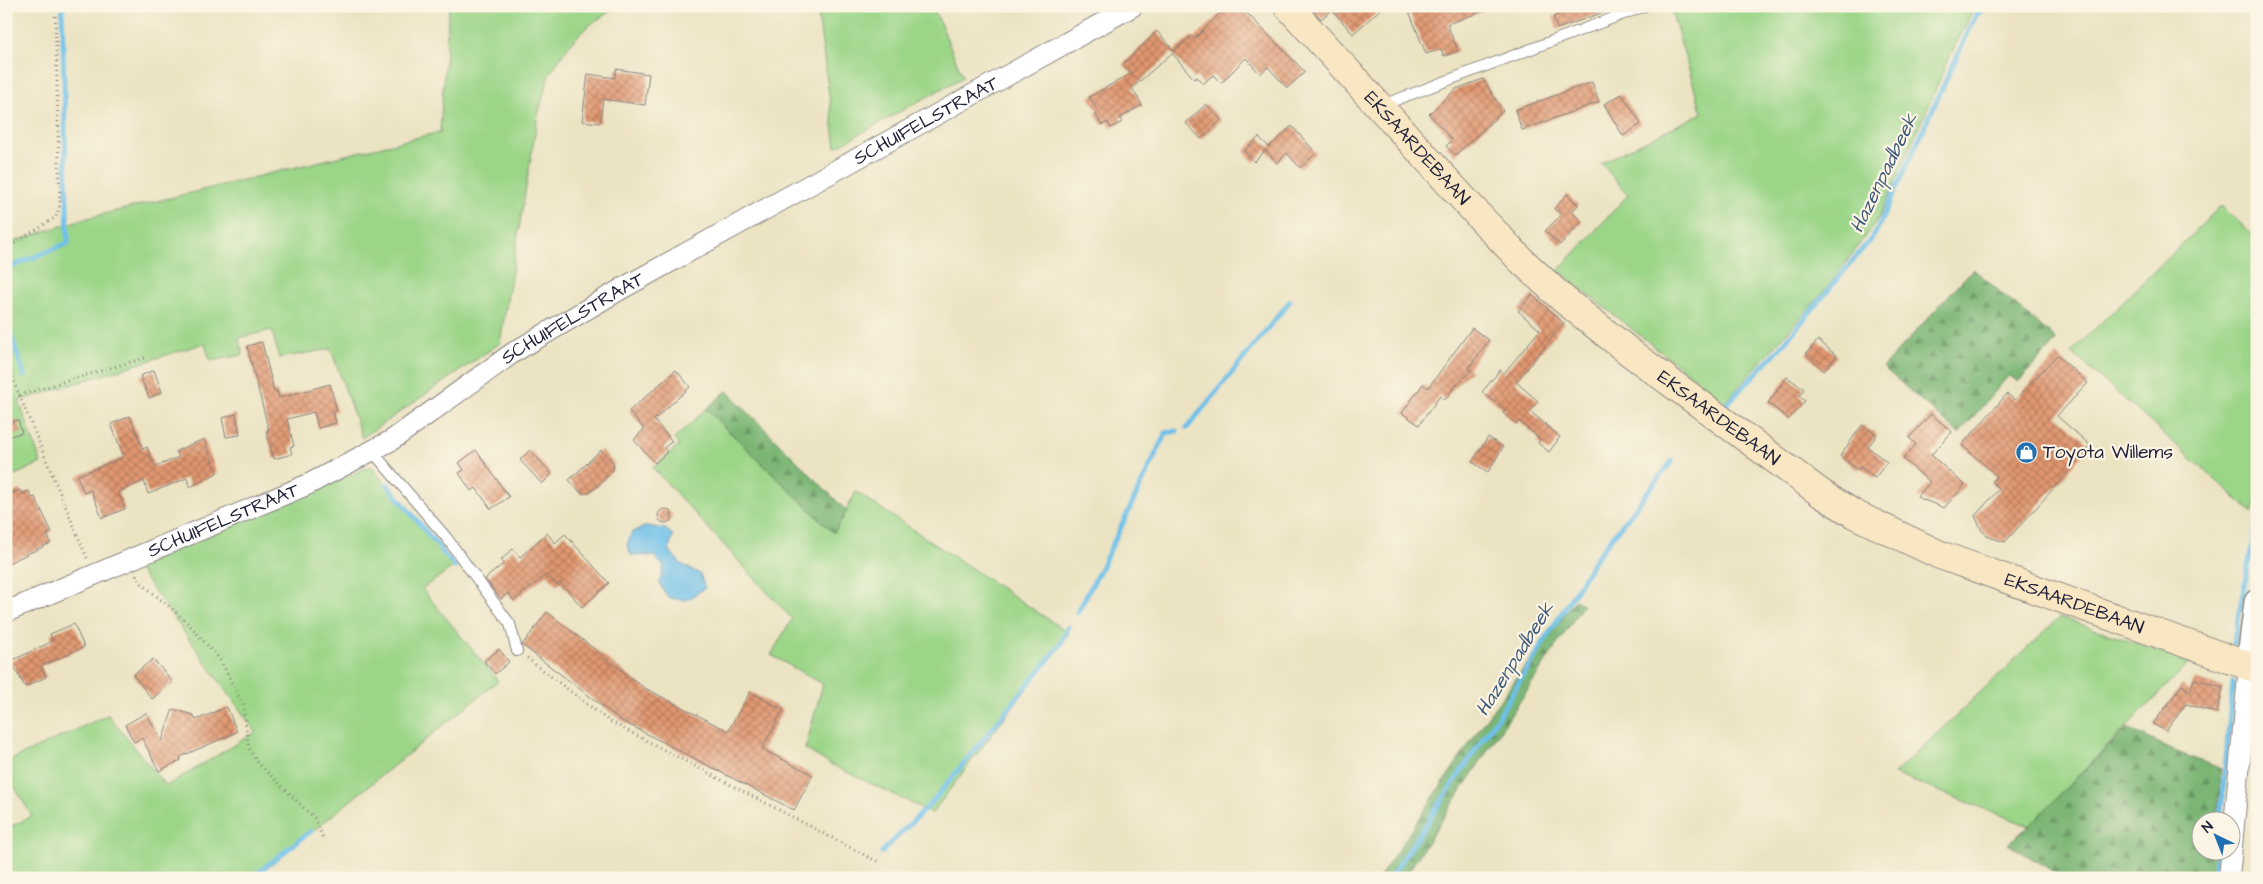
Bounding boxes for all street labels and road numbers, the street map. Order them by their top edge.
street label: SCHUIFELSTRAAT [849,69,1004,171]
street label: EKSAARDEBAAN [1358,85,1476,211]
street label: SCHUIFELSTRAAT [495,265,649,371]
street label: EKSAARDEBAAN [1652,364,1786,472]
street label: SCHUIFELSTRAAT [143,476,303,564]
street label: EKSAARDEBAAN [2001,566,2148,641]

